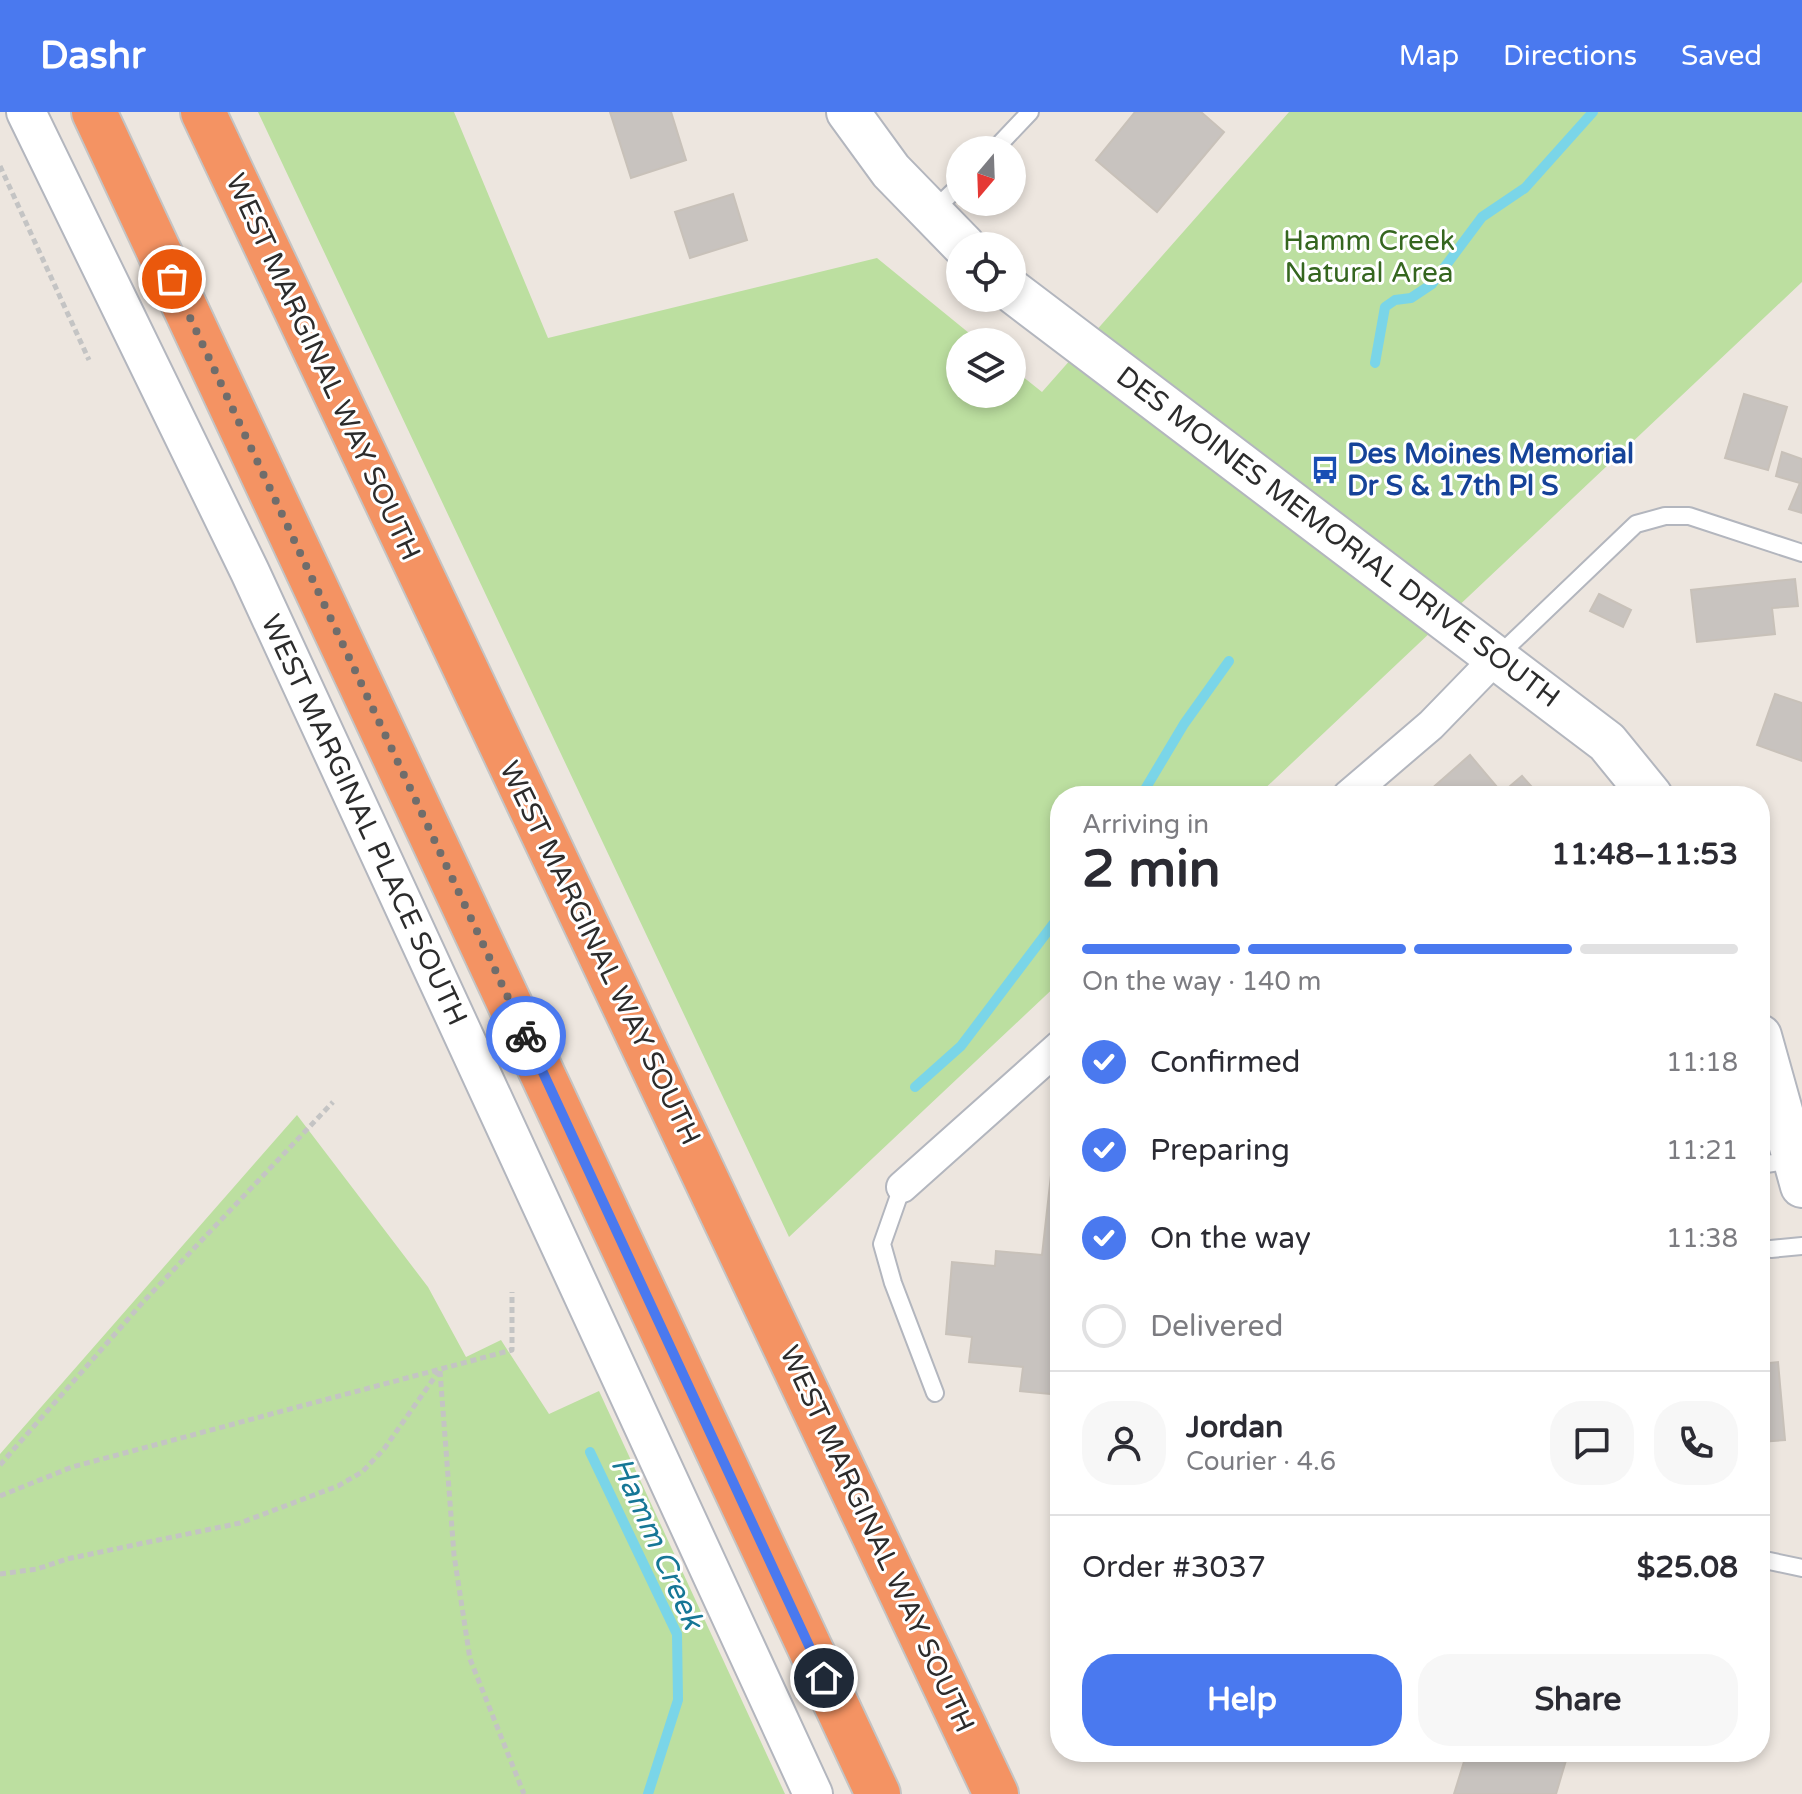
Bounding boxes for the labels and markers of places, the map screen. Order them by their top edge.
pin [138,245,206,313]
place label: Des Moines Memorial Dr S & 17th Pl S [1347,437,1634,503]
bus stop icon: Des Moines Memorial Dr S & 17th Pl S [1310,455,1340,485]
pin [790,1644,858,1712]

